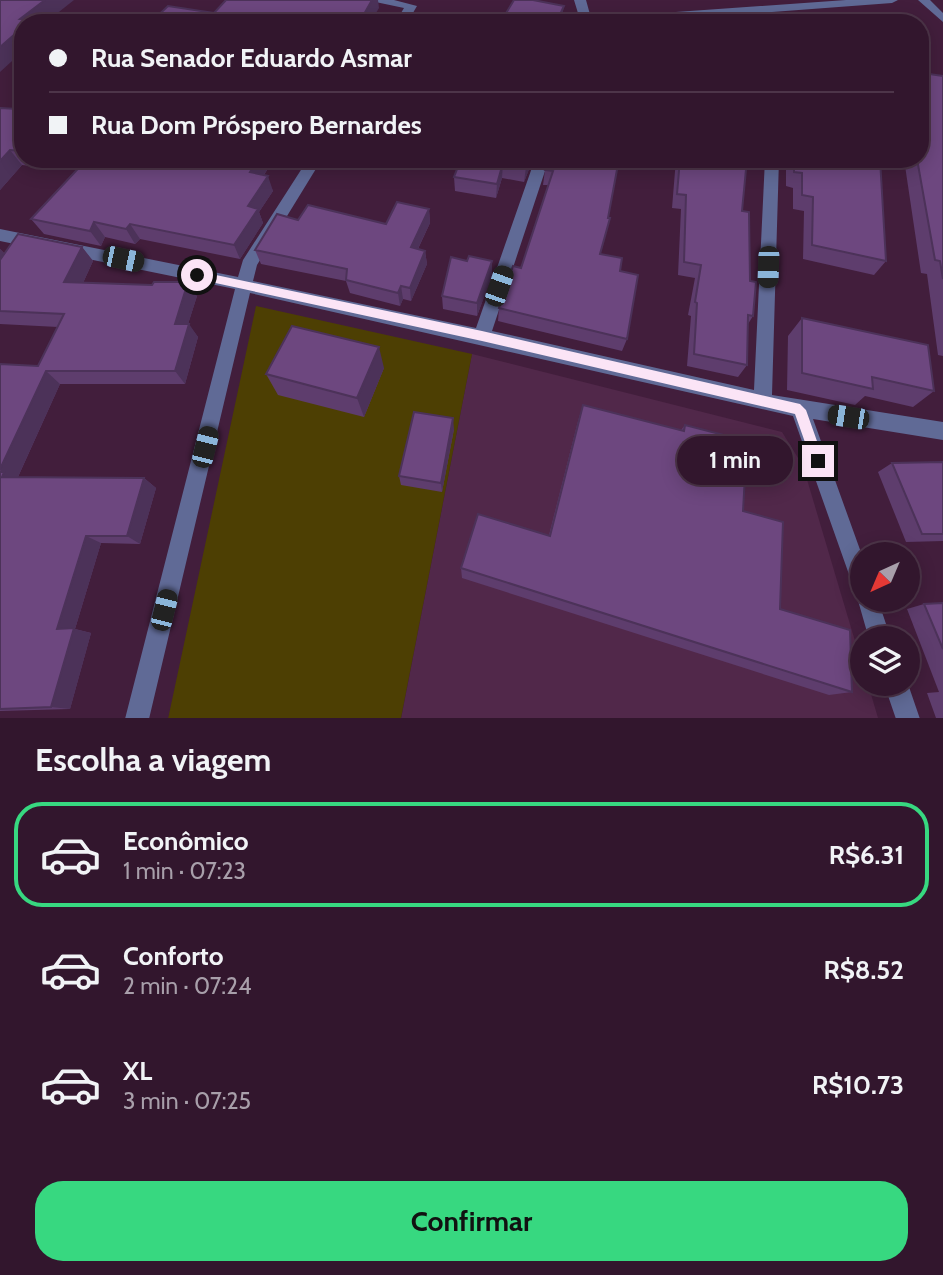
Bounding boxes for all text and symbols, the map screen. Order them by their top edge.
text: Rua Senador Eduardo Asmar [91,42,412,74]
text: Rua Dom Próspero Bernardes [91,109,422,141]
car [101,244,146,274]
car [757,246,780,288]
route start [181,259,213,291]
car [483,263,516,309]
car [826,403,871,431]
car [190,424,221,470]
callout: 1 min [678,436,794,486]
route end [802,445,834,477]
text: 1 min [709,446,761,474]
north arrow [850,542,920,612]
map controls [850,542,920,696]
car [149,587,180,633]
button: layers [850,626,920,696]
text: Escolha a viagem [35,740,271,779]
icon: car [39,823,102,886]
text: Econômico [123,825,249,857]
text: R$6.31 [829,839,904,871]
text: 1 min · 07:23 [123,857,246,885]
icon: car [39,938,102,1001]
text: Conforto [123,940,224,972]
text: R$8.52 [823,954,904,986]
text: 2 min · 07:24 [123,972,251,1000]
icon: car [39,1053,102,1116]
text: XL [123,1055,152,1087]
text: R$10.73 [812,1069,904,1101]
text: 3 min · 07:25 [123,1087,251,1115]
button: Confirmar [35,1181,908,1261]

